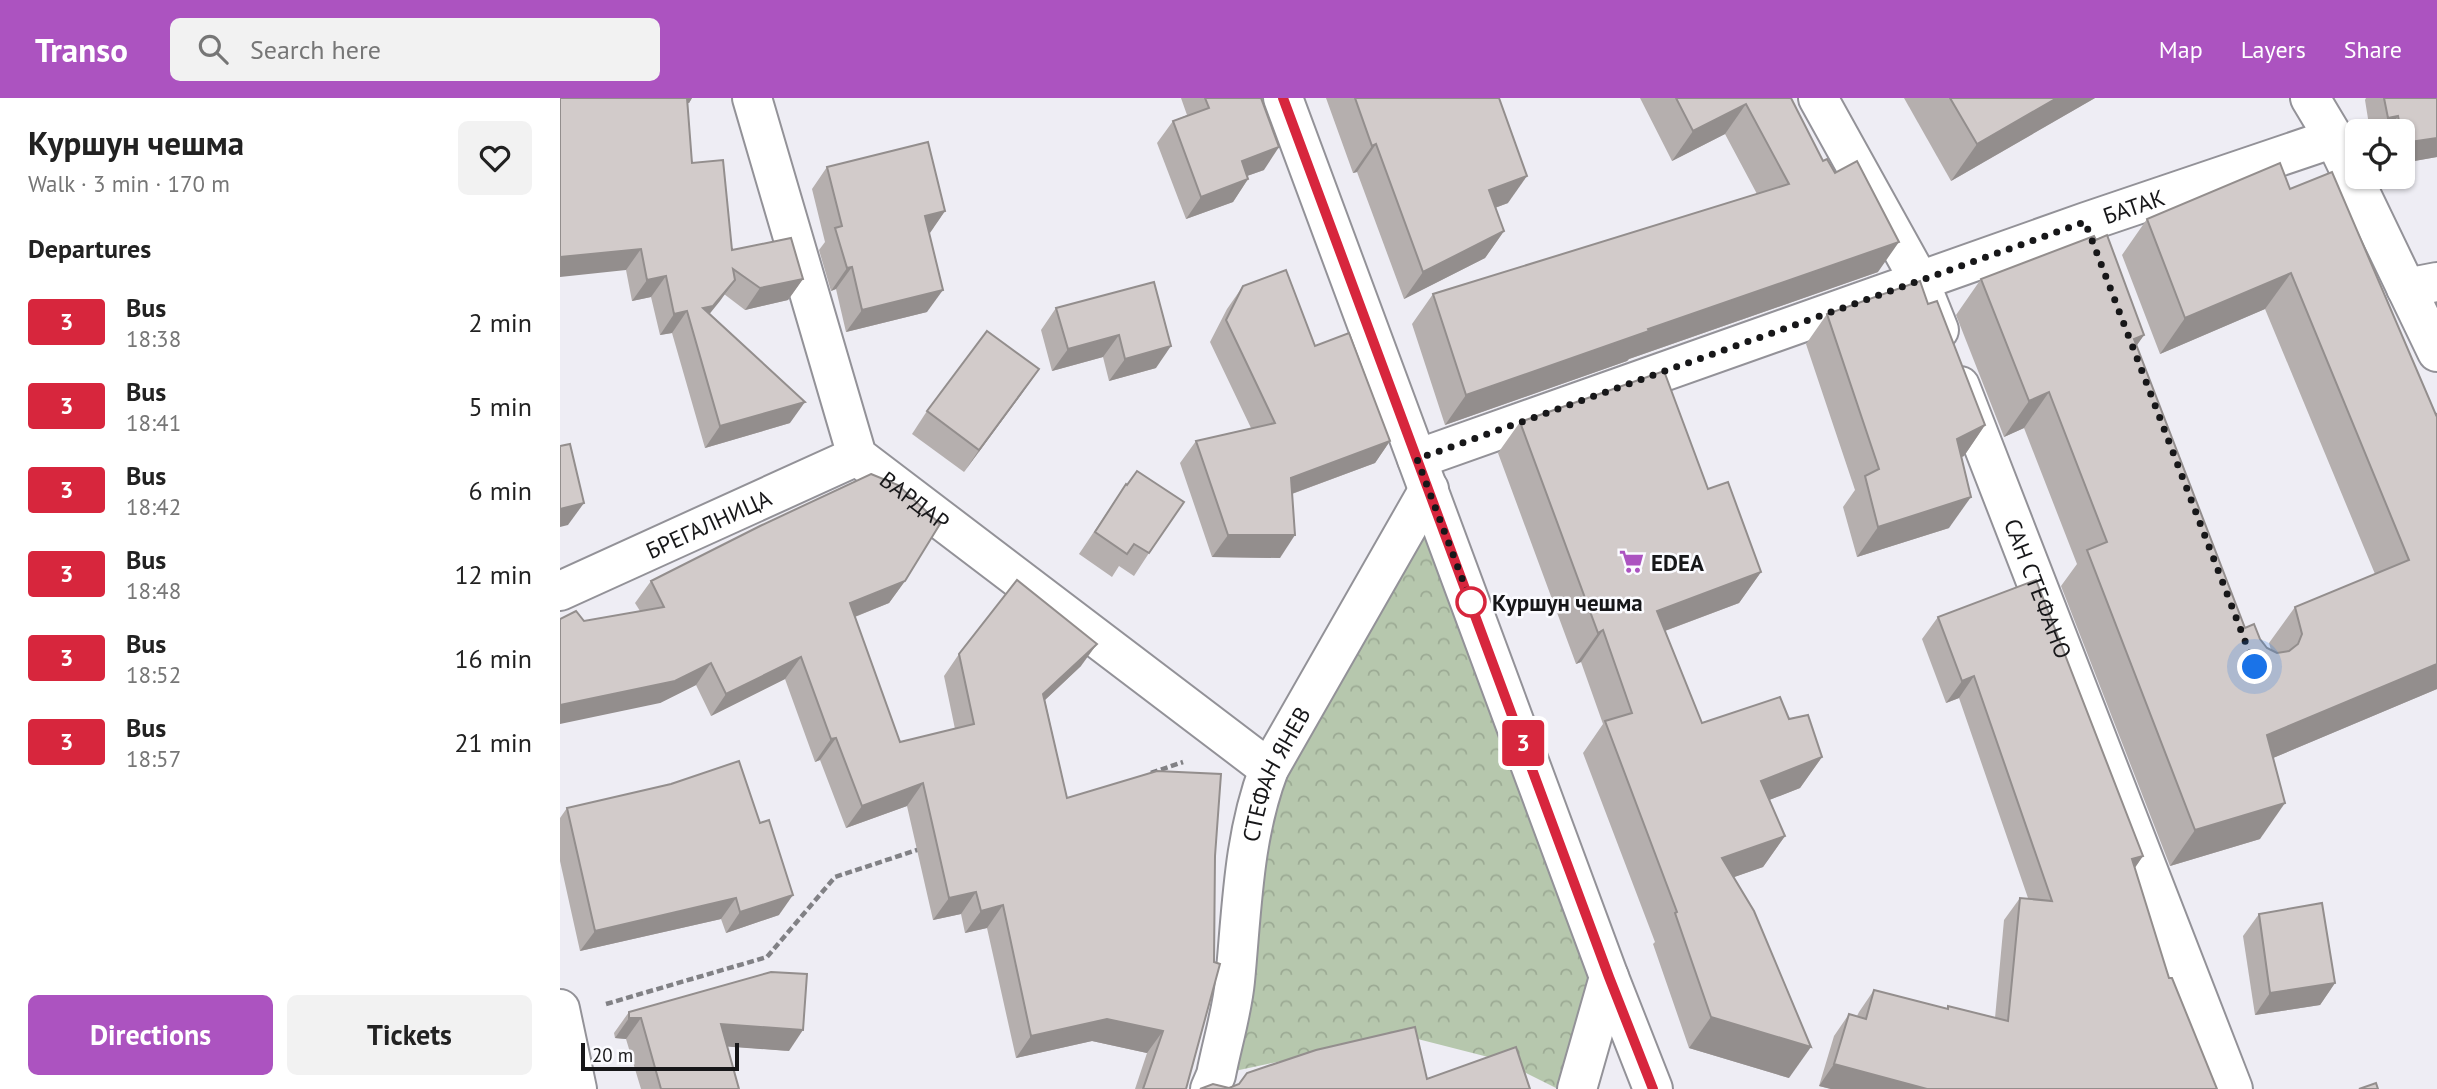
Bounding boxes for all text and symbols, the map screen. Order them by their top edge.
search box [170,18,660,81]
text: Transo [35,28,128,71]
icon: search [194,30,232,68]
text: Search here [250,33,381,66]
text: Map [2159,34,2203,65]
text: Layers [2241,34,2306,65]
text: Share [2344,34,2402,65]
map controls [2345,119,2415,189]
button: locate [2345,119,2415,189]
text: Куршун чешма [28,121,244,164]
button: heart [458,121,532,195]
text: Walk · 3 min · 170 m [28,169,230,198]
street label: БАТАК [2099,182,2168,230]
text: Departures [28,232,151,265]
text: Bus [126,291,166,324]
text: 3 [60,306,73,337]
text: 2 min [469,306,532,339]
text: 18:38 [126,324,181,353]
text: Bus [126,375,166,408]
text: 3 [60,390,73,421]
text: 5 min [469,390,532,423]
text: 18:41 [126,408,181,437]
text: Bus [126,459,166,492]
street label: ВАРДАР [874,464,956,536]
text: 3 [60,474,73,505]
text: 6 min [469,474,532,507]
street label: БРЕГАЛНИЦА [641,482,776,565]
text: 18:42 [126,492,181,521]
street label: САН СТЕФАНО [1998,514,2079,662]
text: Bus [126,543,166,576]
supermarket icon: EDEA [1617,548,1645,576]
place label: EDEA [1651,548,1704,577]
text: 3 [60,558,73,589]
text: 12 min [454,558,532,591]
text: 18:48 [126,576,181,605]
marker: Куршун чешма [1456,587,1486,617]
place label: Куршун чешма [1492,588,1643,617]
text: Bus [126,627,166,660]
text: 3 [60,642,73,673]
text: 16 min [454,642,532,675]
your location [2237,649,2272,684]
text: 18:52 [126,660,181,689]
street label: СТЕФАН ЯНЕВ [1235,701,1316,844]
text: Bus [126,711,166,744]
line badge: 3 [1500,720,1546,766]
text: 3 [60,726,73,757]
text: 21 min [454,726,532,759]
text: 3 [1516,727,1530,758]
text: 18:57 [126,744,181,773]
button: Directions [28,995,273,1075]
button: Tickets [287,995,532,1075]
scale bar [581,1040,738,1072]
text: 20 m [592,1043,633,1067]

